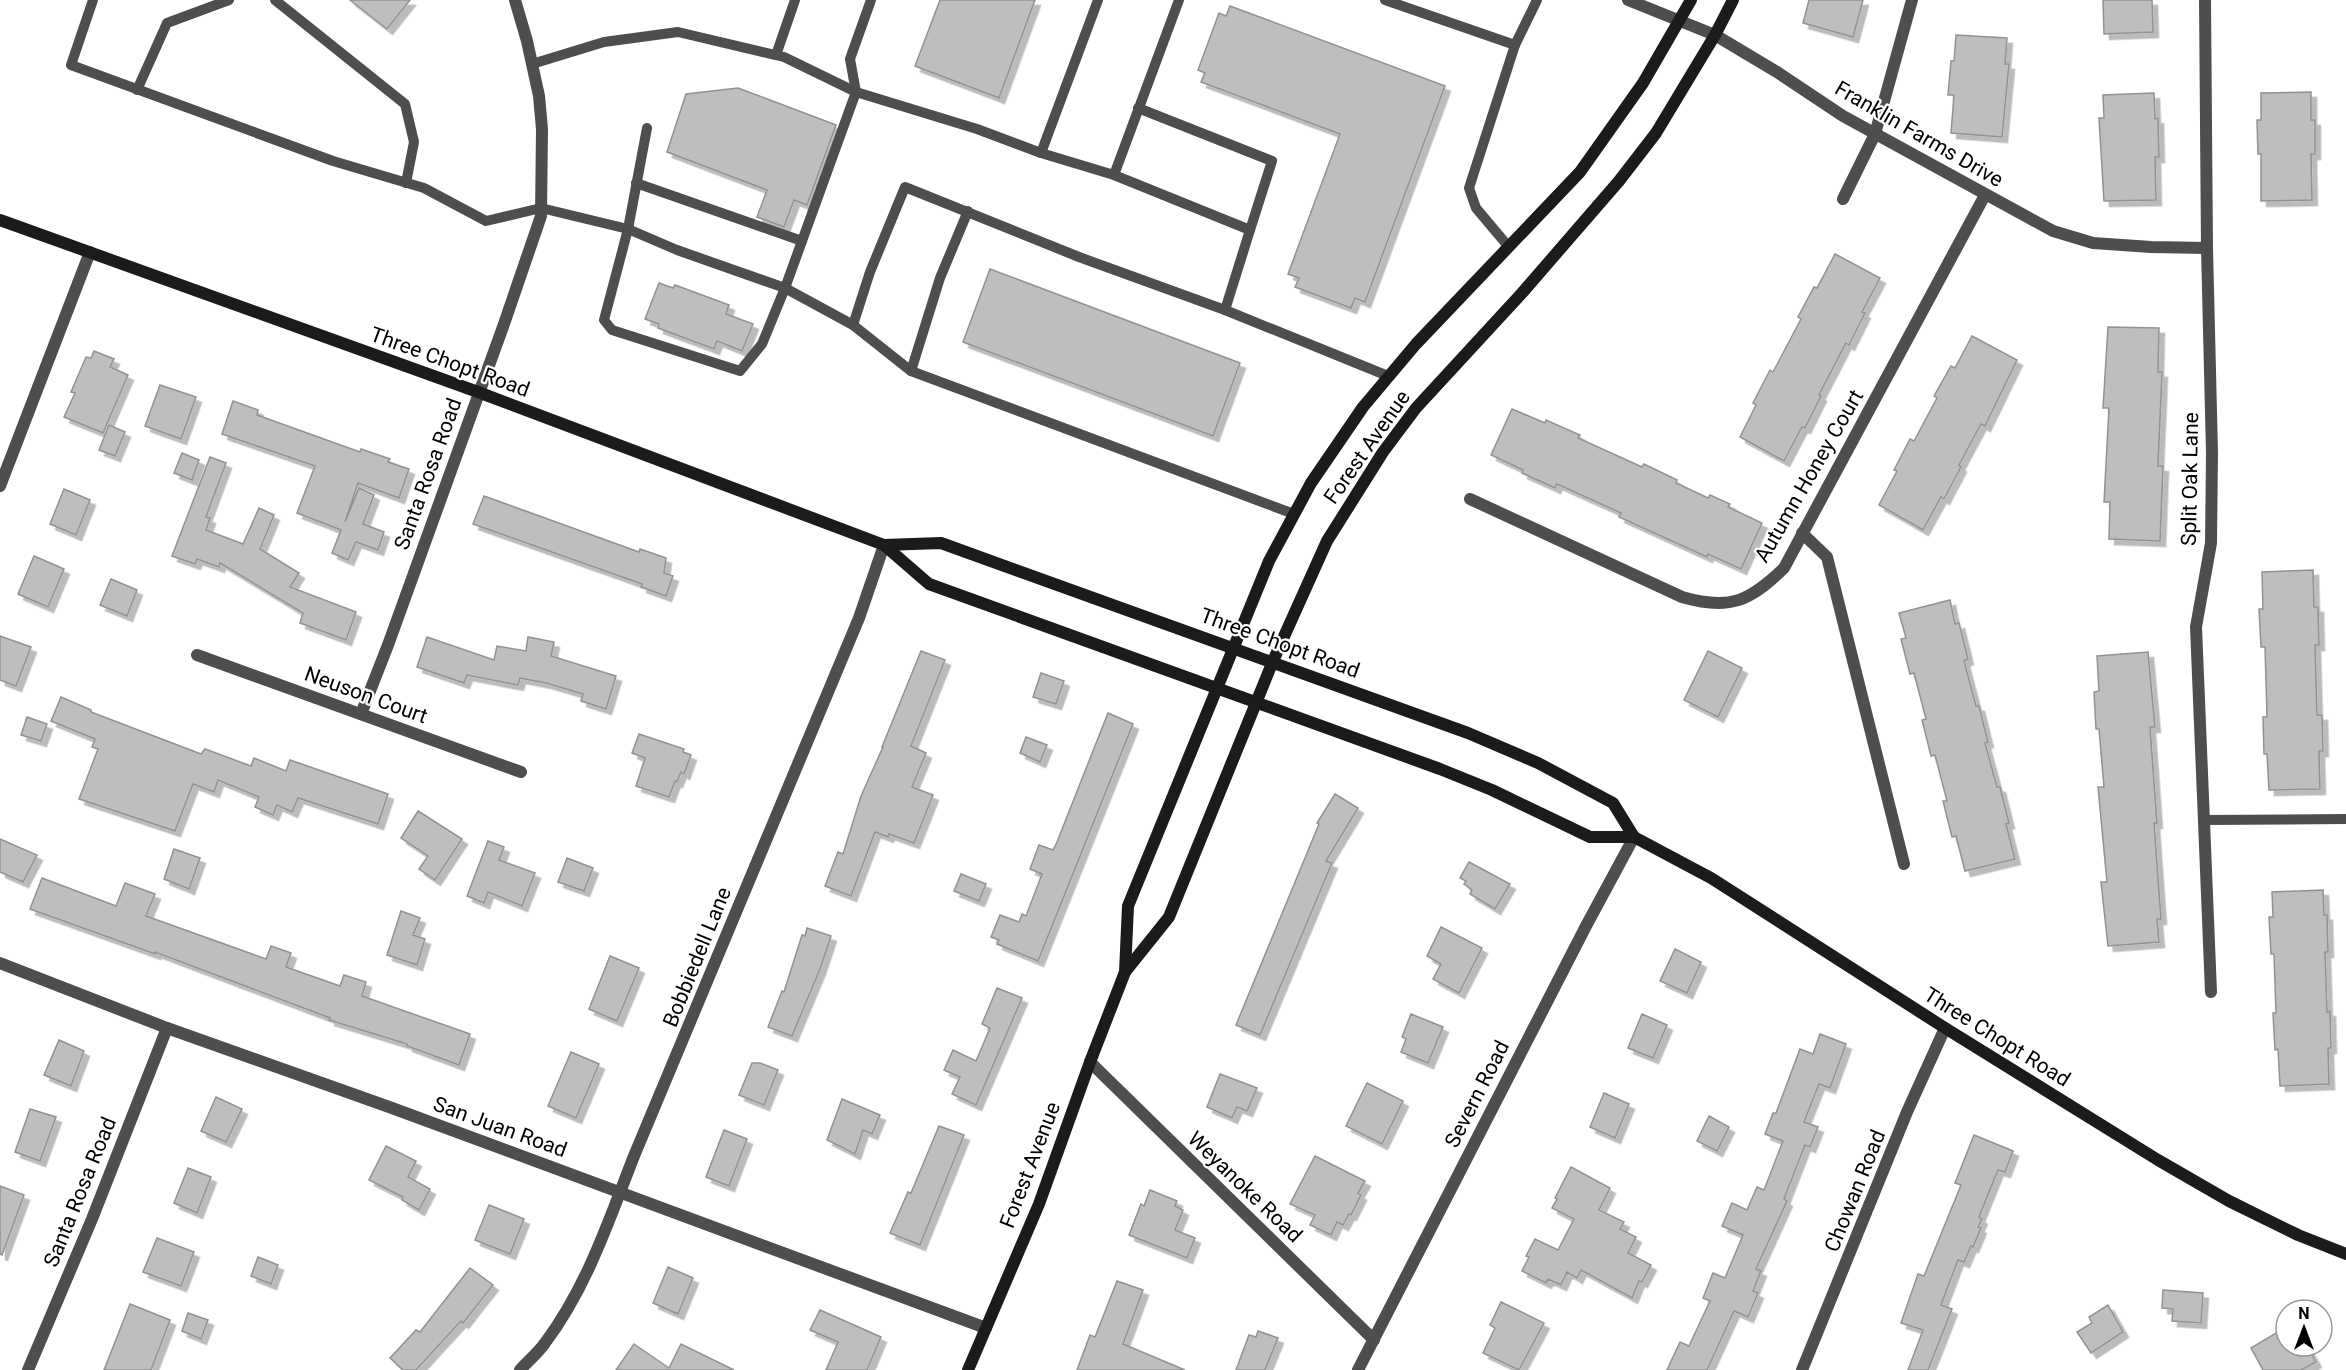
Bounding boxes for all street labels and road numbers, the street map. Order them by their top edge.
street label: Franklin Farms Drive [1831,76,2007,192]
street label: Three Chopt Road [367,322,533,402]
street label: Autumn Honey Court [1750,385,1868,567]
street label: Forest Avenue [1319,386,1415,508]
street label: Santa Rosa Road [389,395,467,553]
street label: Split Oak Lane [2177,412,2203,546]
street label: Three Chopt Road [1197,603,1363,683]
street label: Neuson Court [301,662,431,728]
street label: Bobbiedell Lane [658,884,736,1030]
street label: Three Chopt Road [1920,982,2074,1092]
street label: Severn Road [1440,1037,1514,1151]
street label: San Juan Road [430,1092,570,1162]
street label: Forest Avenue [995,1099,1065,1231]
street label: Santa Rosa Road [39,1114,121,1270]
street label: Weyanoke Road [1183,1127,1307,1247]
street label: Chowan Road [1820,1127,1890,1255]

